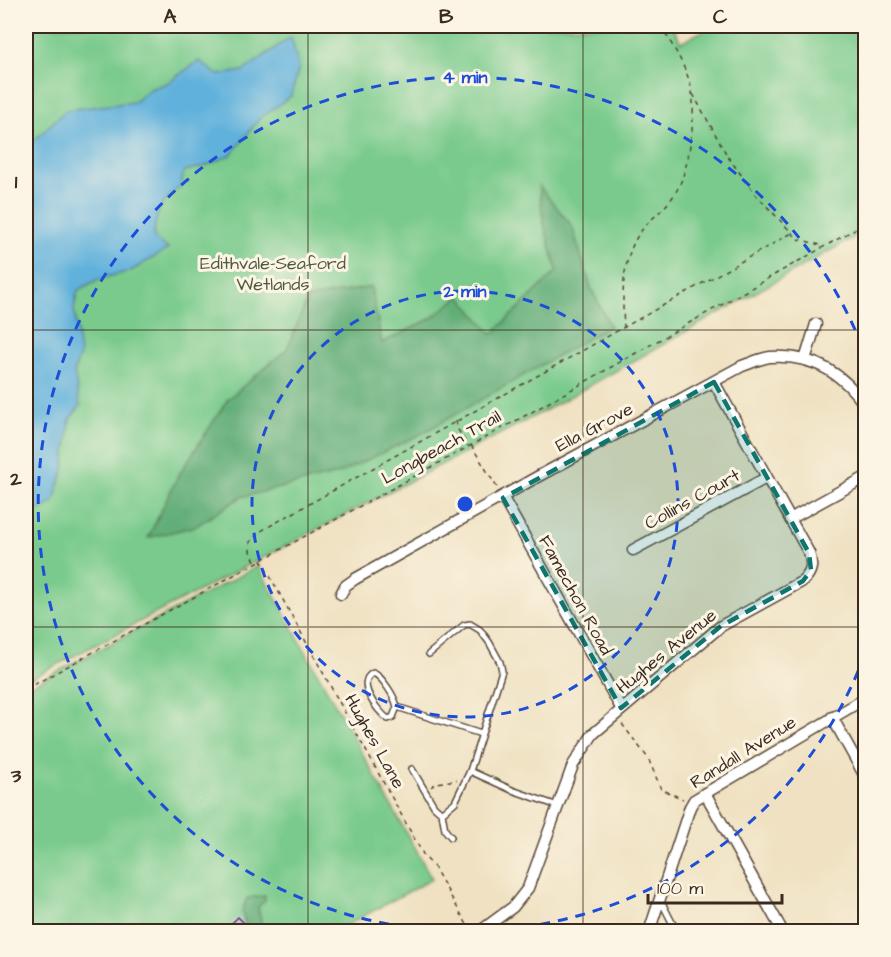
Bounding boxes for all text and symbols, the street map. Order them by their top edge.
text: A [164,3,177,31]
text: B [439,3,454,31]
text: C [713,3,728,31]
text: 4 min [442,65,488,90]
text: 1 [15,168,18,196]
park label: Edithvale-Seaford Wetlands [200,251,346,297]
text: 2 min [442,279,487,304]
street label: Ella Grove [551,397,638,458]
street label: Longbeach Trail [377,404,506,492]
street label: Collins Court [640,463,745,536]
text: 2 [9,465,22,493]
centre of rings [455,494,475,514]
street label: Famechon Road [532,531,619,660]
street label: Hughes Avenue [611,603,723,700]
street label: Hughes Lane [337,689,411,794]
street label: Randall Avenue [685,710,801,795]
text: 3 [10,762,22,790]
scale bar [648,867,782,905]
text: 100 m [657,876,703,901]

